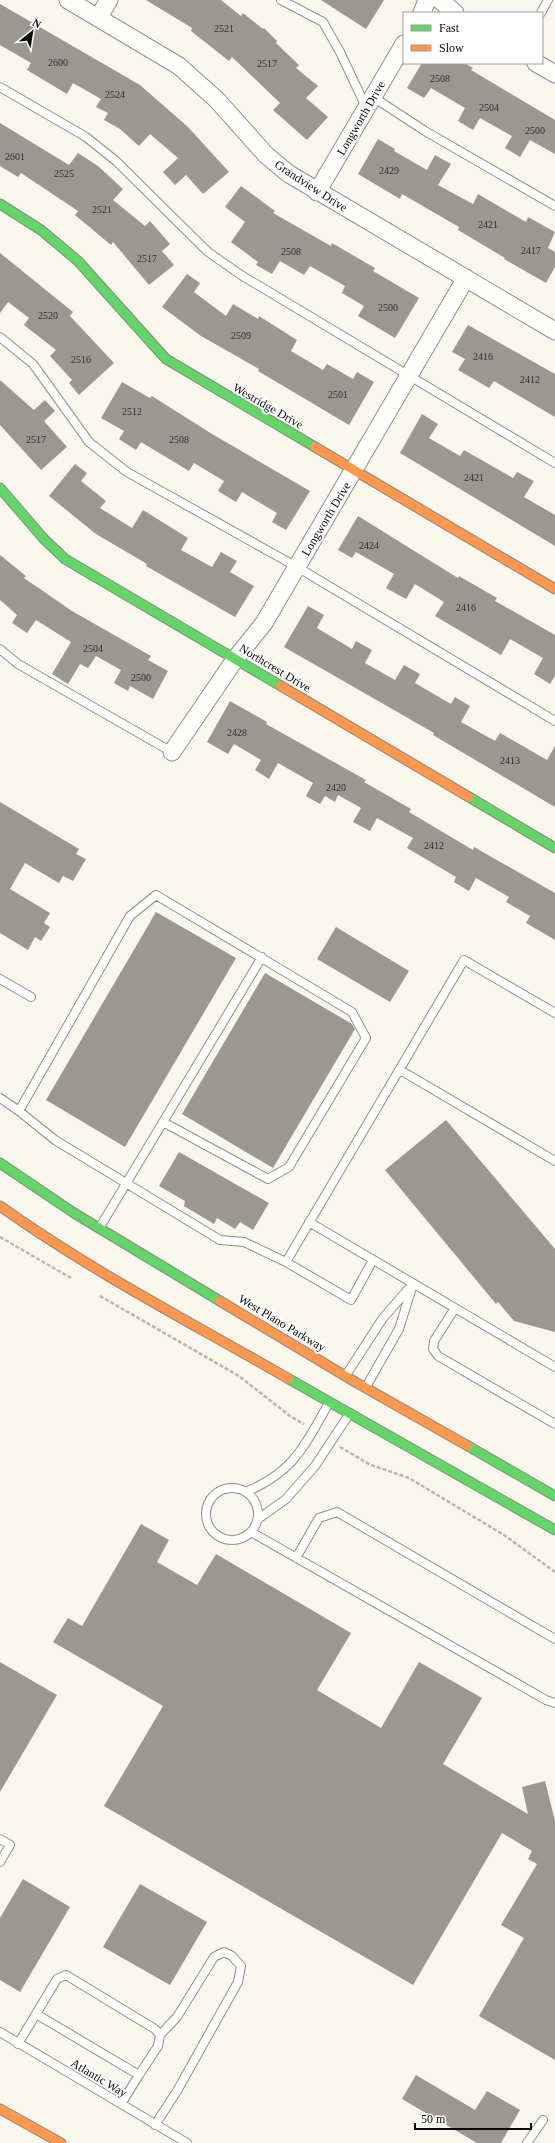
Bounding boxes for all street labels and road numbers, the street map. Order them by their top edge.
street label: Longworth Drive [334,78,388,158]
street label: Grandview Drive [272,157,350,215]
street label: Westridge Drive [230,380,306,432]
street label: Longworth Drive [298,480,354,558]
street label: Northcrest Drive [237,641,313,695]
street label: West Plano Parkway [236,1291,328,1355]
street label: Atlantic Way [68,2056,130,2100]

